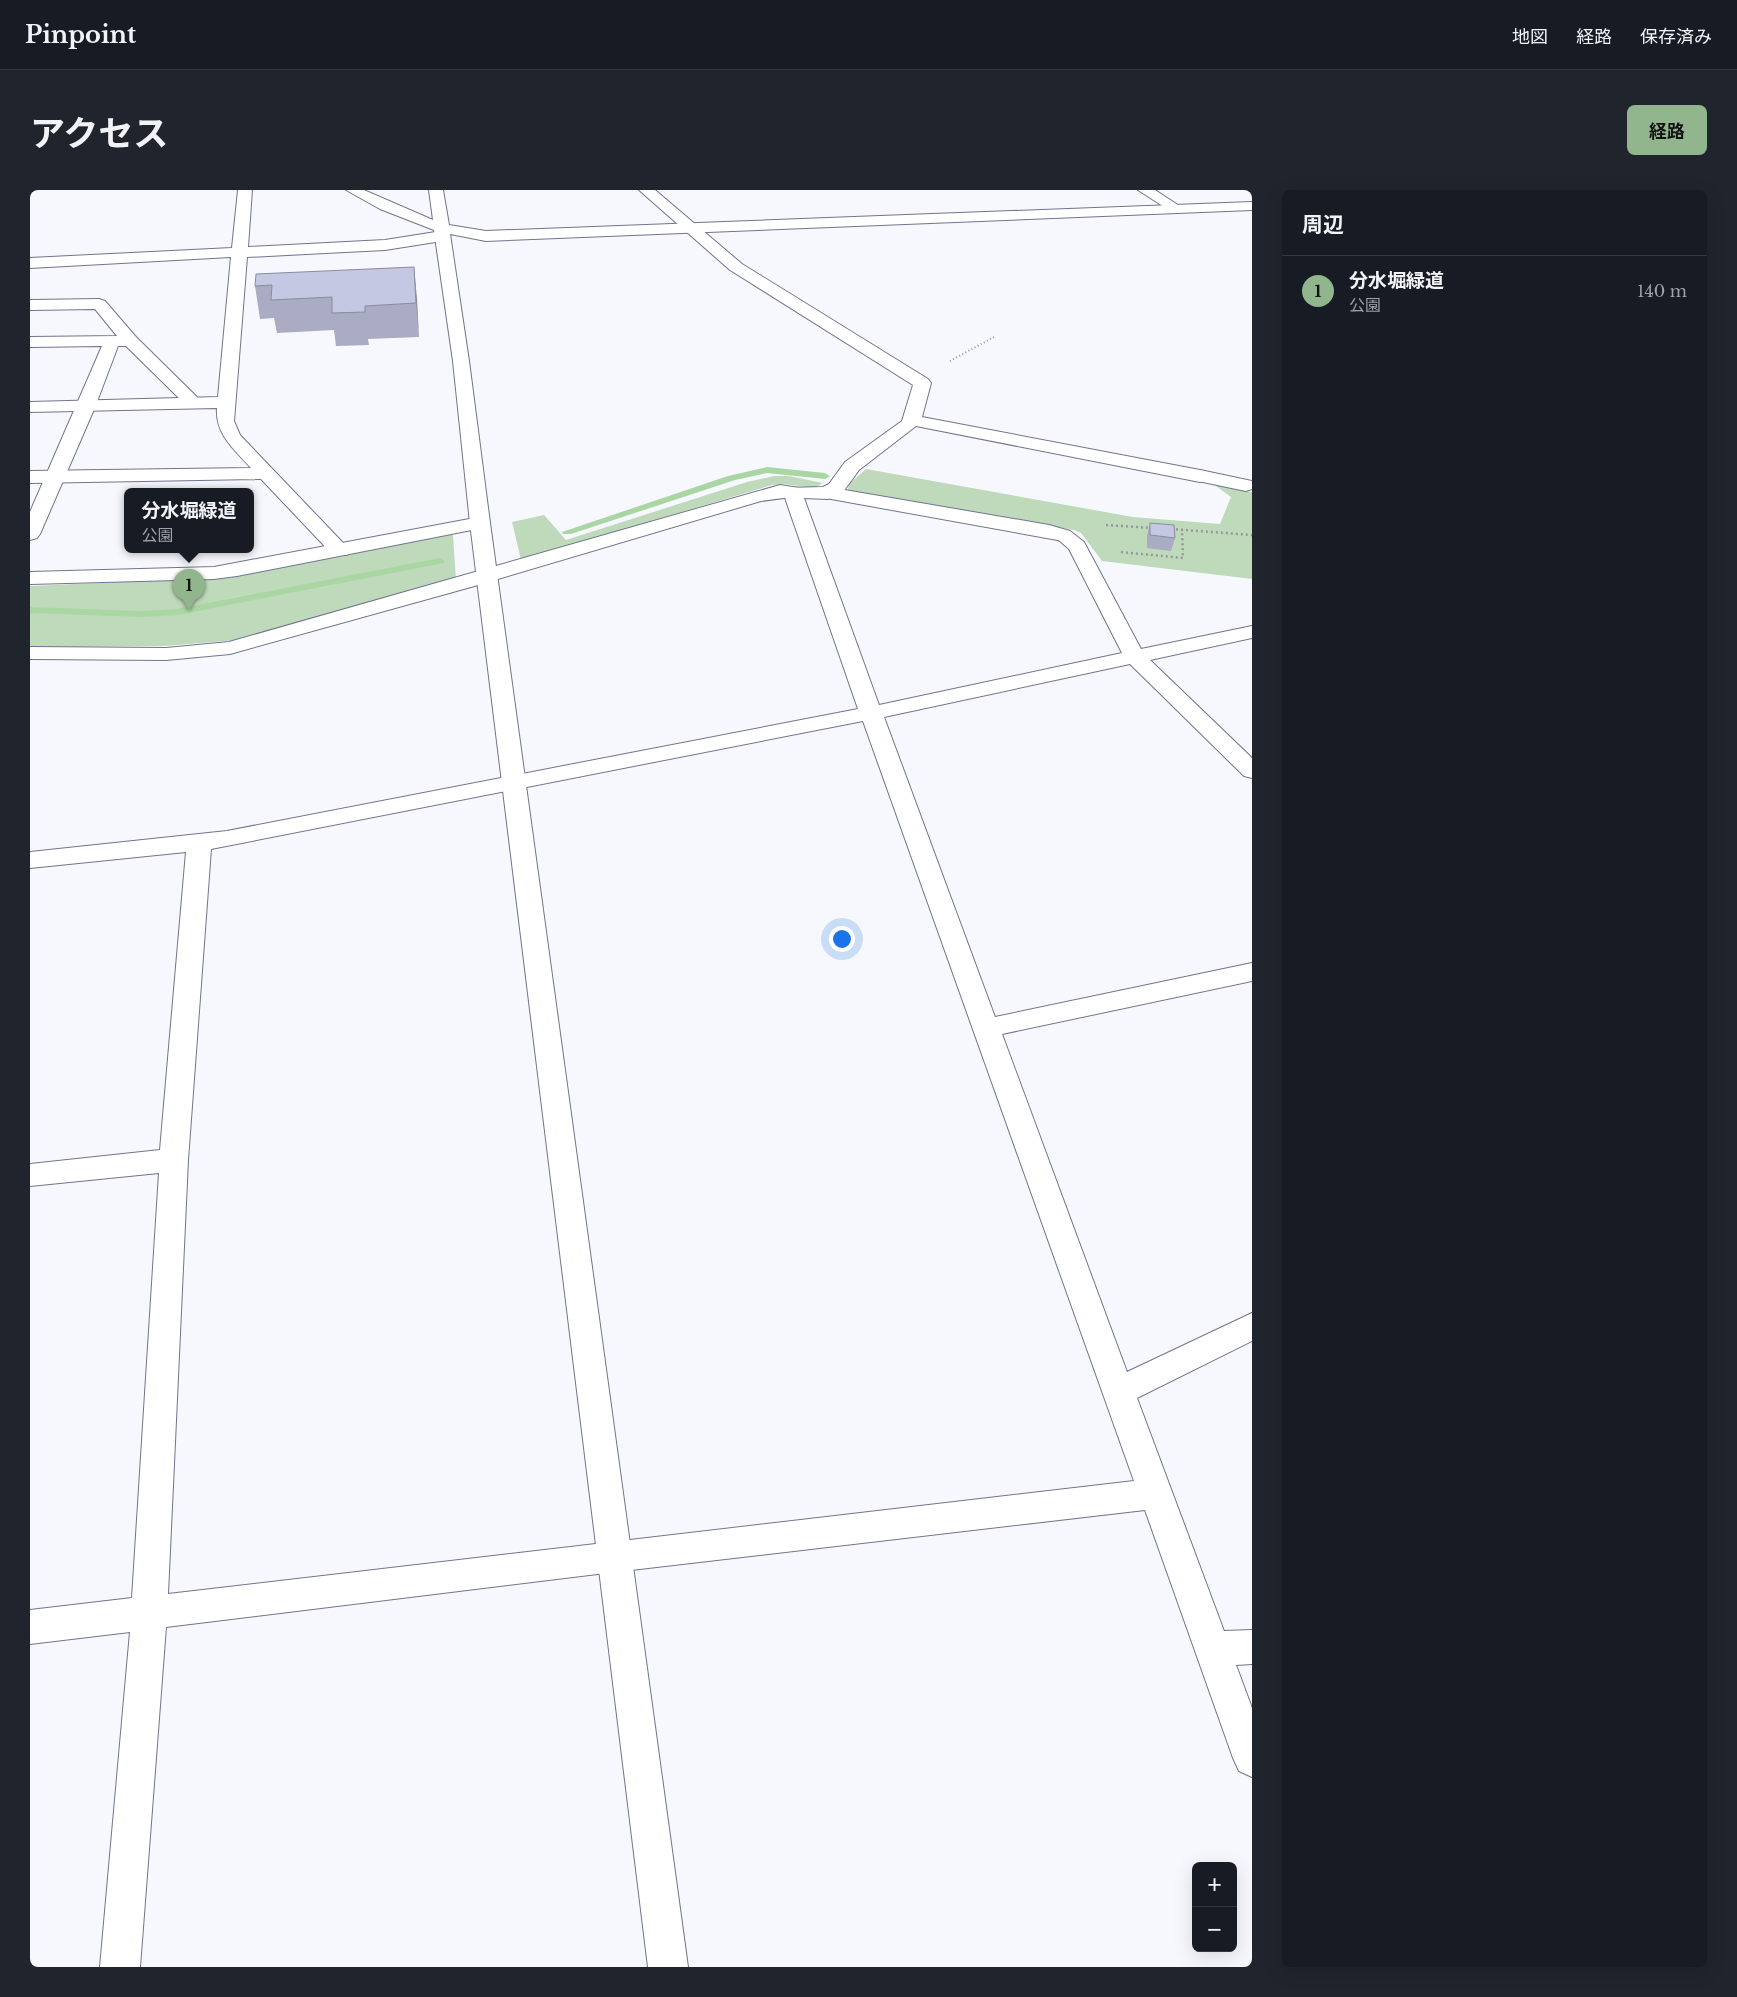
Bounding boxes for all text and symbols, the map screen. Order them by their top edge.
text: Pinpoint [25,20,136,49]
text: 地図 [1512,26,1548,48]
text: 経路 [1576,26,1612,48]
text: 保存済み [1640,26,1712,48]
button: 経路 [1627,105,1707,155]
text: アクセス [30,112,168,155]
text: 周辺 [1302,212,1344,238]
text: 分水堀緑道 [1349,269,1444,292]
text: 1 [1315,281,1321,301]
text: 140 m [1637,281,1687,301]
text: 公園 [1349,295,1381,315]
popup [124,488,254,553]
text: 分水堀緑道 [141,499,237,522]
text: 公園 [141,525,174,545]
pin: 1 [173,569,205,610]
your location [829,926,855,952]
map controls [1192,1862,1237,1952]
button: + [1192,1862,1237,1907]
button: − [1192,1907,1237,1952]

